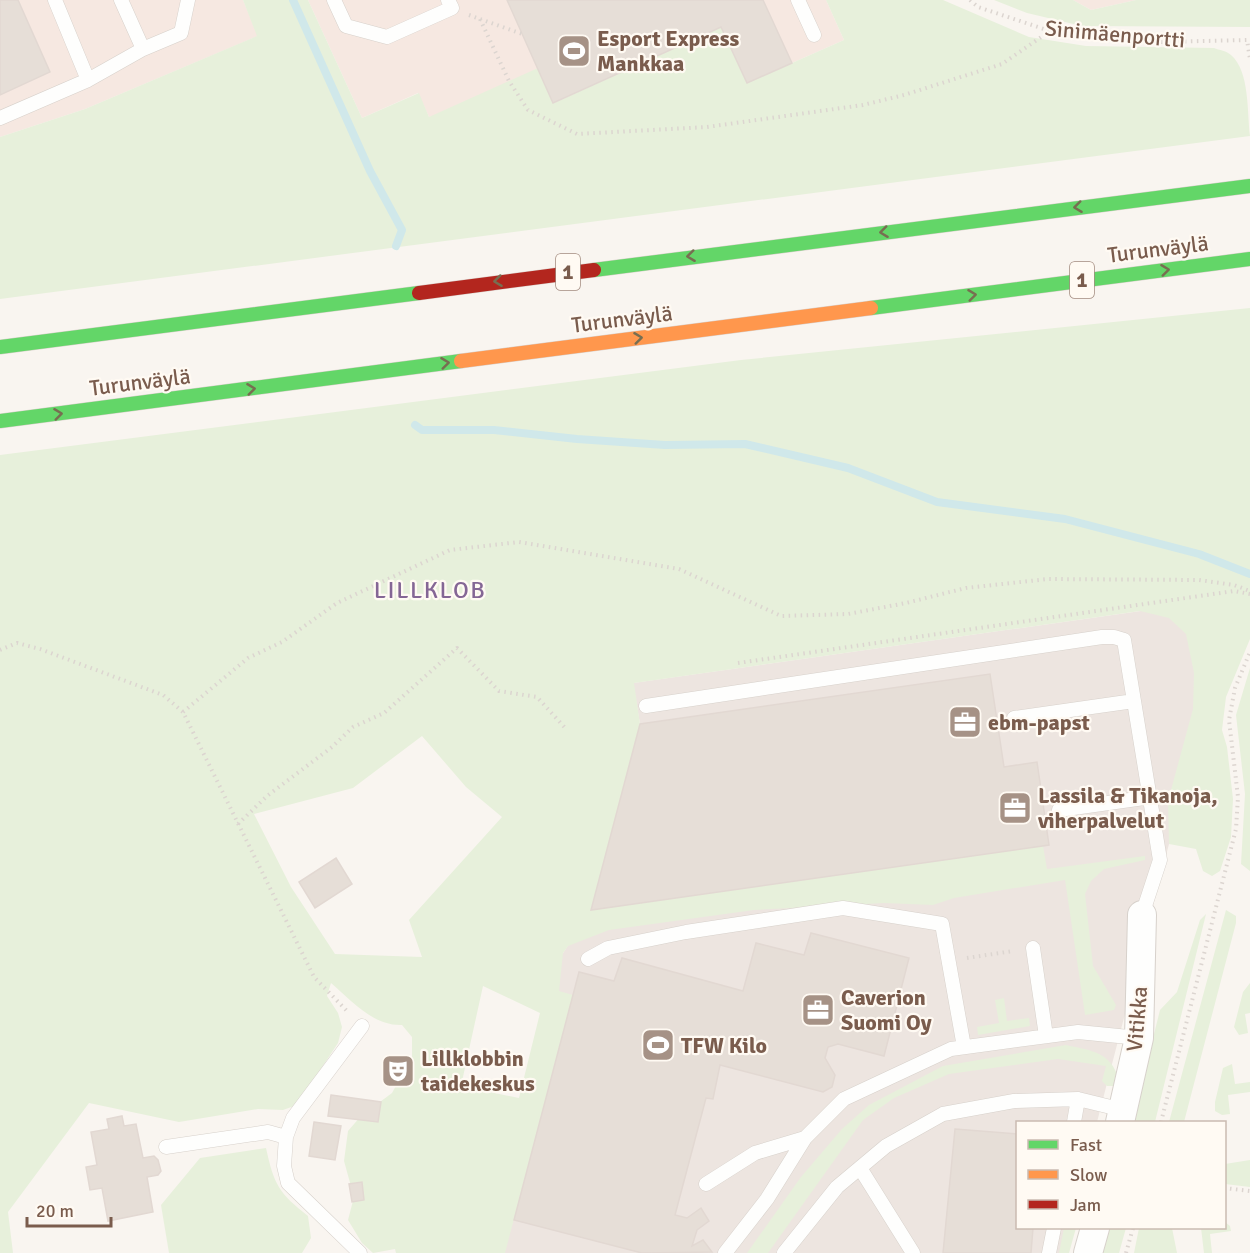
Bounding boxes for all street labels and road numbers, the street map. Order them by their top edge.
street label: Sinimäenportti [1044,14,1186,54]
street label: Turunväylä [1106,229,1210,269]
road number: 1 [556,254,580,290]
road number: 1 [1070,262,1094,298]
street label: Turunväylä [570,299,674,339]
street label: Turunväylä [88,362,192,402]
street label: Vitikka [1121,985,1153,1053]

